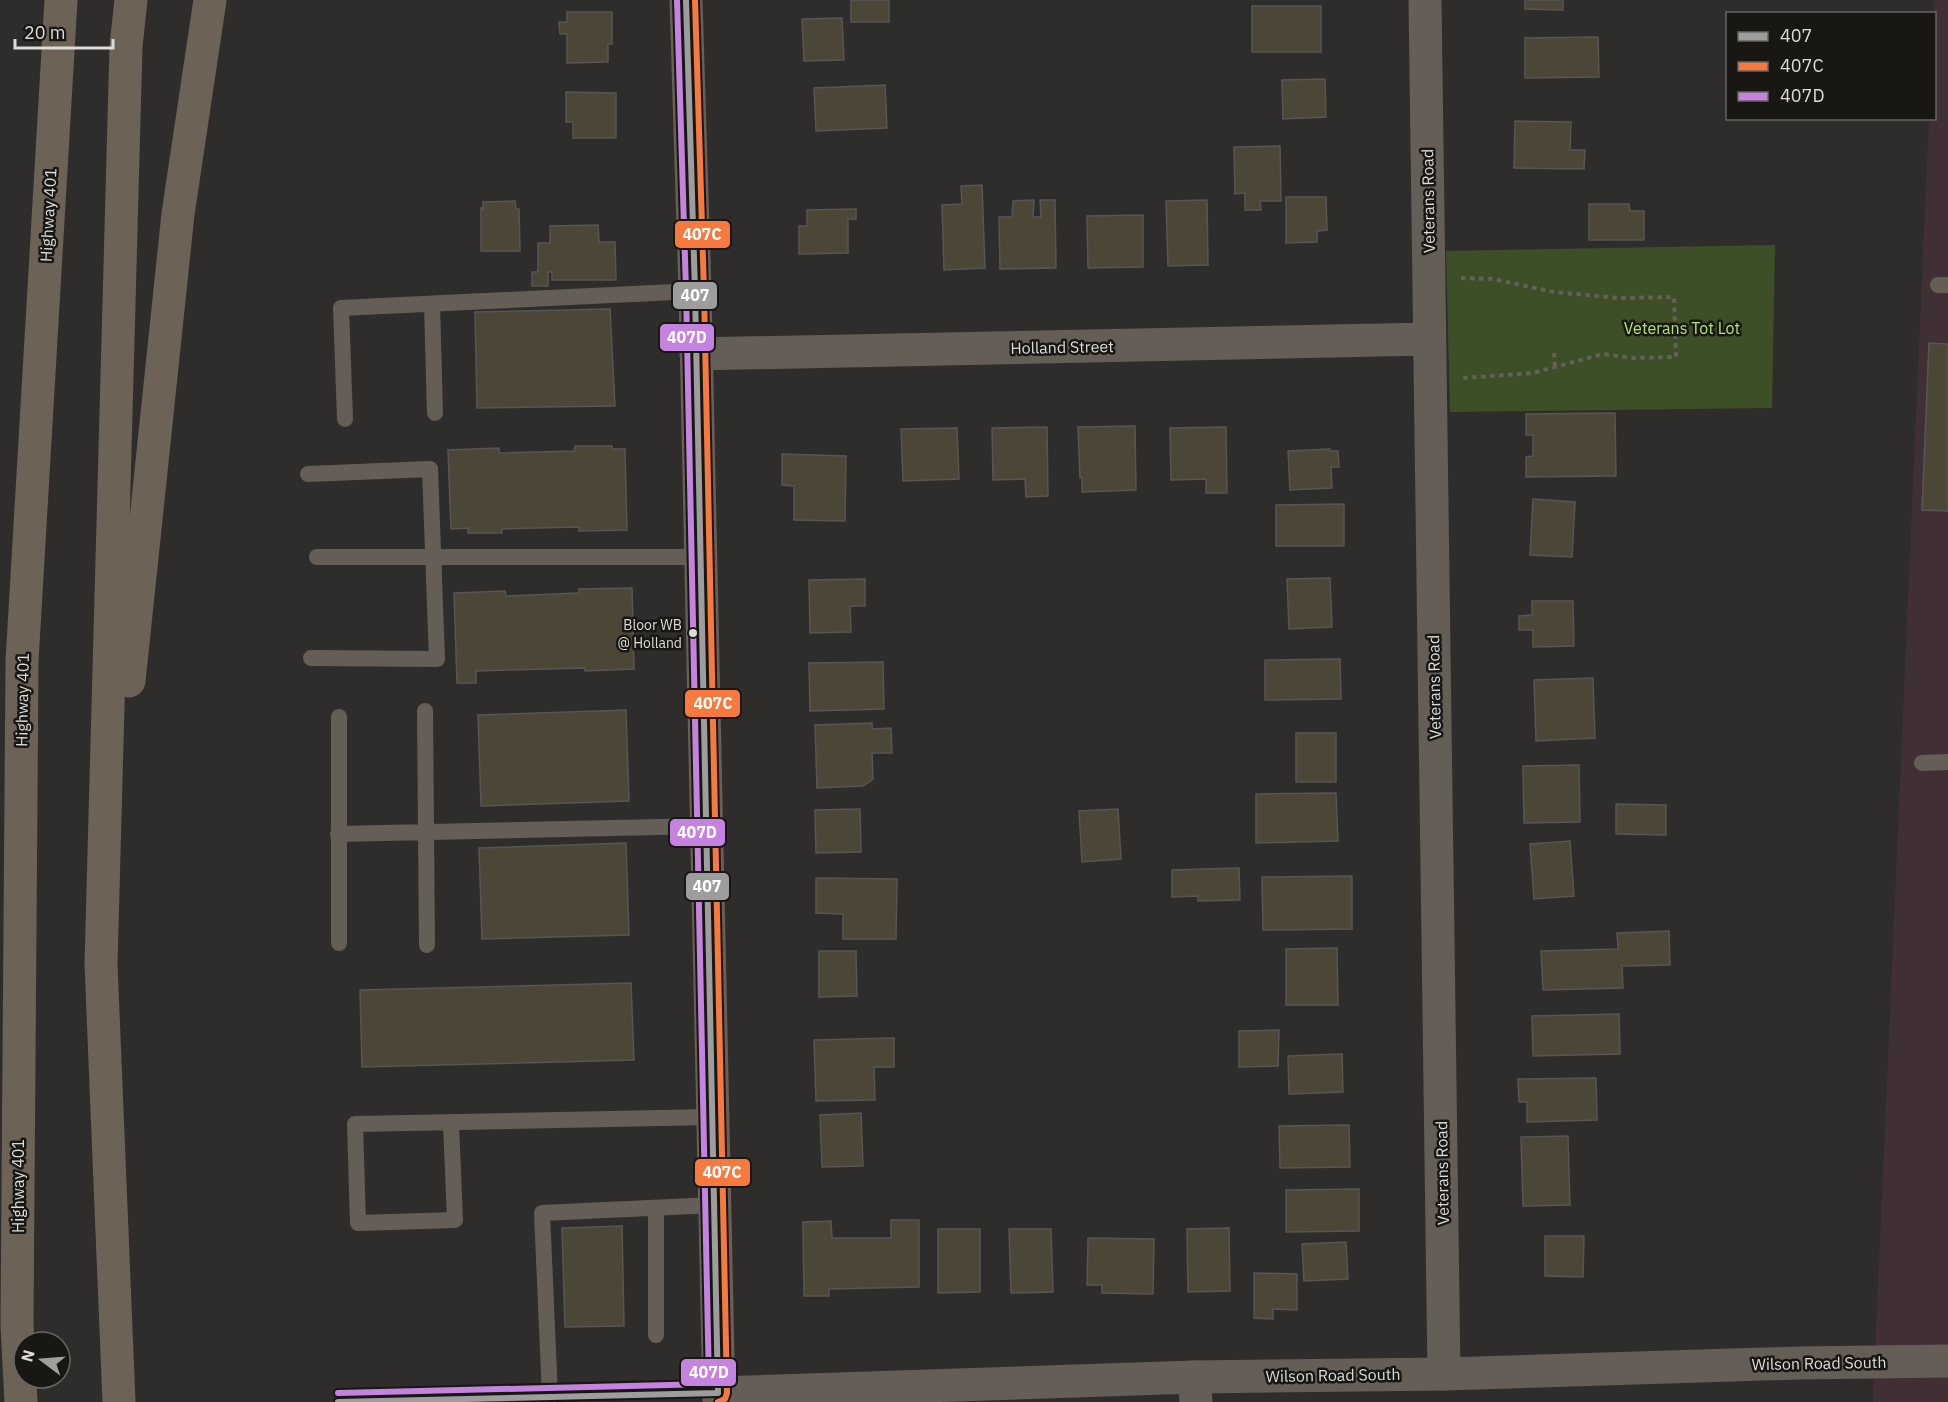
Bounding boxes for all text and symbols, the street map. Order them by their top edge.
scale bar [15,12,112,50]
legend [1726,12,1936,120]
text: 20 m [24,21,66,44]
text: 407 [1780,24,1812,47]
text: 407C [1780,54,1824,77]
text: 407D [1780,84,1824,107]
street label: Veterans Road [1417,149,1439,253]
street label: Highway 401 [36,168,60,262]
line badge: 407C [674,220,731,249]
text: 407C [682,224,722,244]
line badge: 407 [672,281,718,310]
text: 407 [681,285,709,305]
park label: Veterans Tot Lot [1624,318,1740,338]
line badge: 407D [659,323,715,352]
text: 407D [667,327,707,347]
street label: Holland Street [1010,336,1114,358]
place label: Bloor WB @ Holland [617,616,682,652]
marker: Bloor WB @ Holland [687,627,699,639]
street label: Veterans Road [1423,635,1445,739]
street label: Highway 401 [11,653,33,747]
line badge: 407C [684,689,741,718]
text: 407C [693,693,733,713]
line badge: 407D [669,818,726,847]
text: 407D [677,822,717,842]
line badge: 407 [685,872,730,901]
text: 407 [693,876,721,896]
street label: Veterans Road [1431,1121,1453,1225]
street label: Highway 401 [8,1139,28,1233]
line badge: 407C [694,1158,751,1187]
text: 407C [702,1162,742,1182]
north arrow [12,1330,72,1390]
text: N [16,1348,39,1364]
street label: Wilson Road South [1751,1352,1887,1374]
line badge: 407D [680,1358,737,1387]
text: 407D [689,1362,729,1382]
street label: Wilson Road South [1265,1364,1401,1386]

